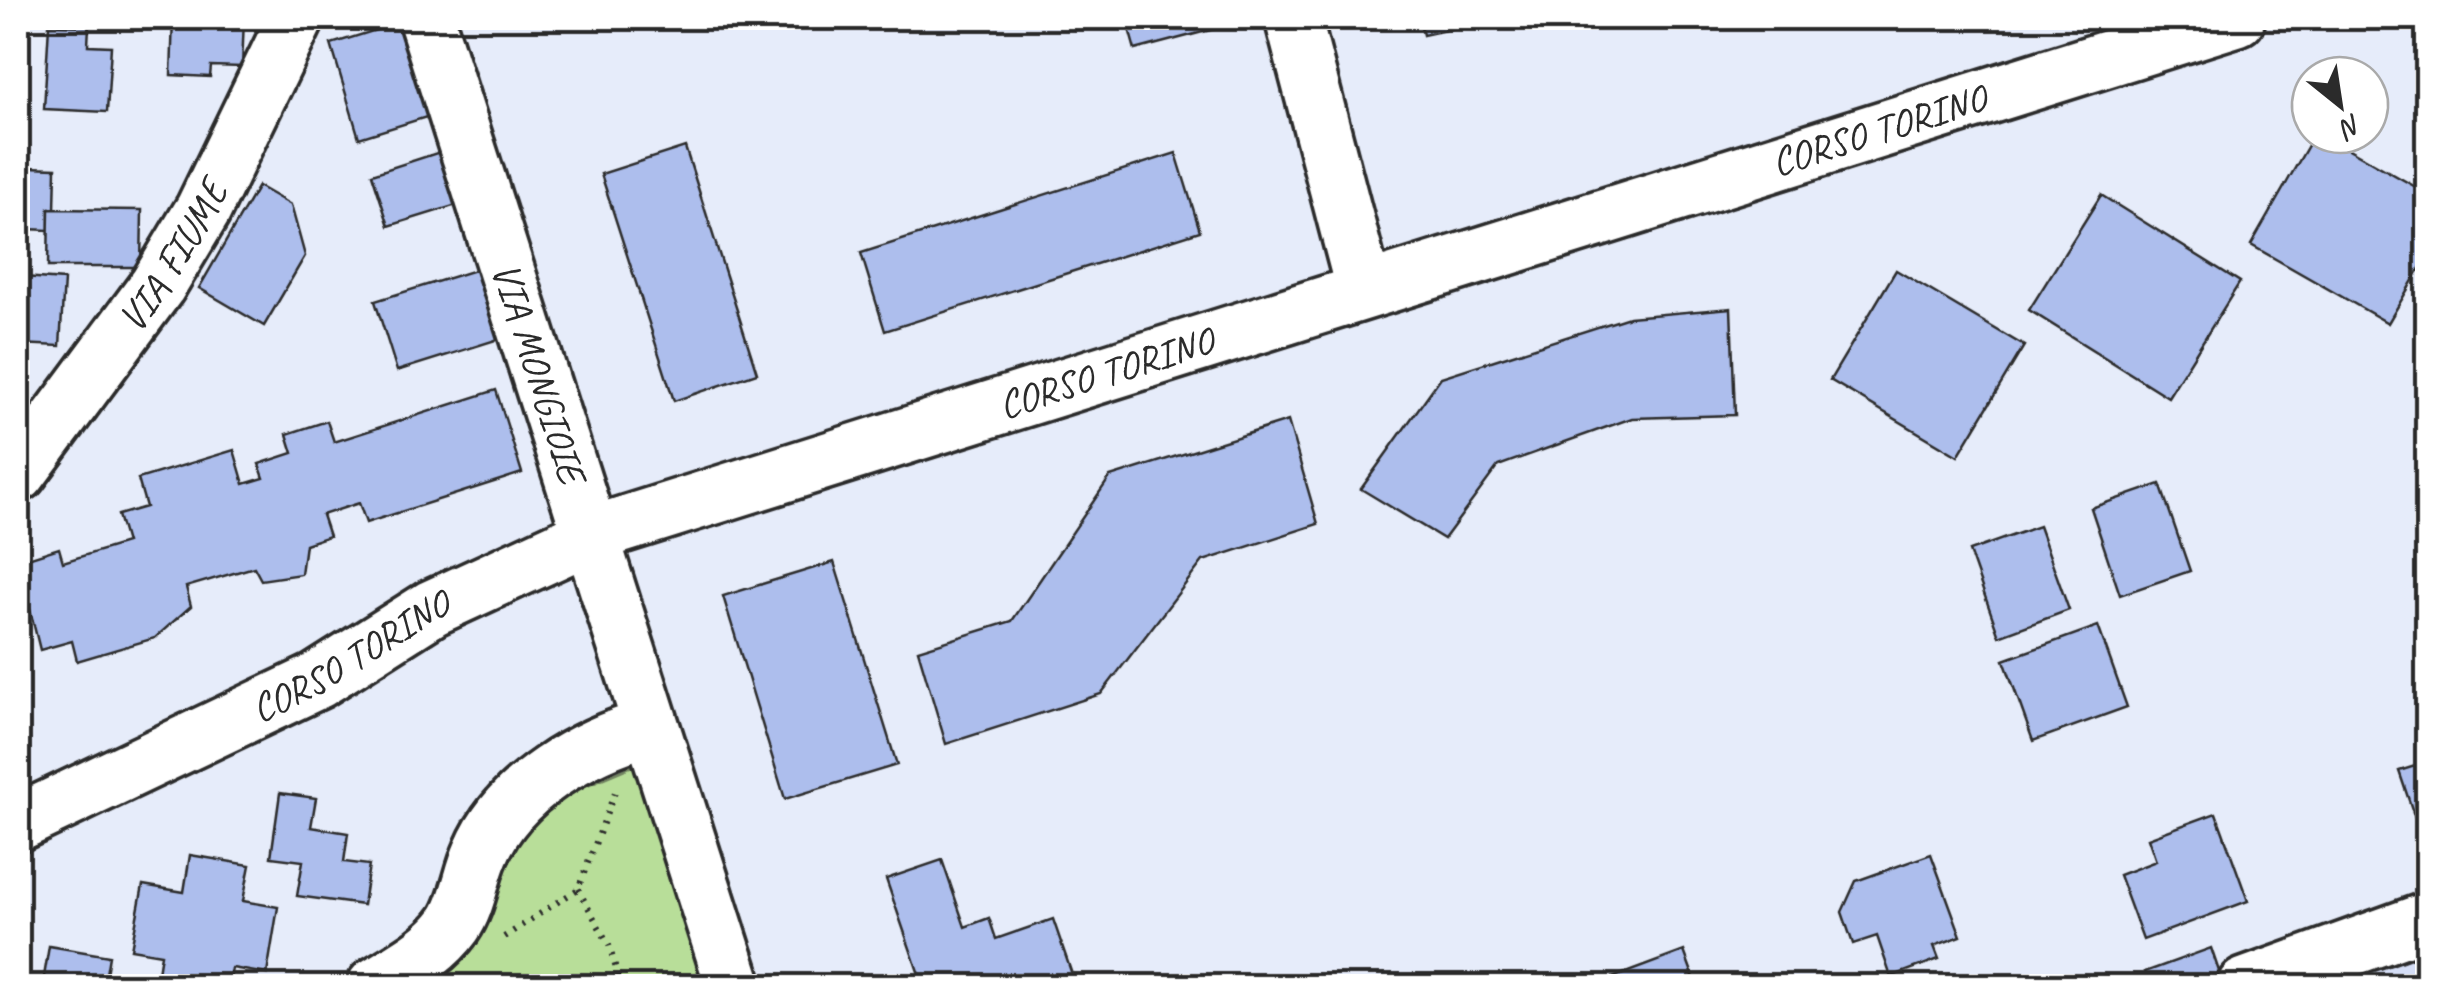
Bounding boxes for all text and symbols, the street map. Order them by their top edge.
north arrow [2290,55,2390,155]
street label: CORSO TORINO [1765,72,1996,188]
text: N [2332,107,2369,148]
street label: VIA FIUME [107,168,241,342]
street label: VIA MONGIOIE [480,256,599,493]
street label: CORSO TORINO [992,315,1223,430]
street label: CORSO TORINO [243,577,461,734]

